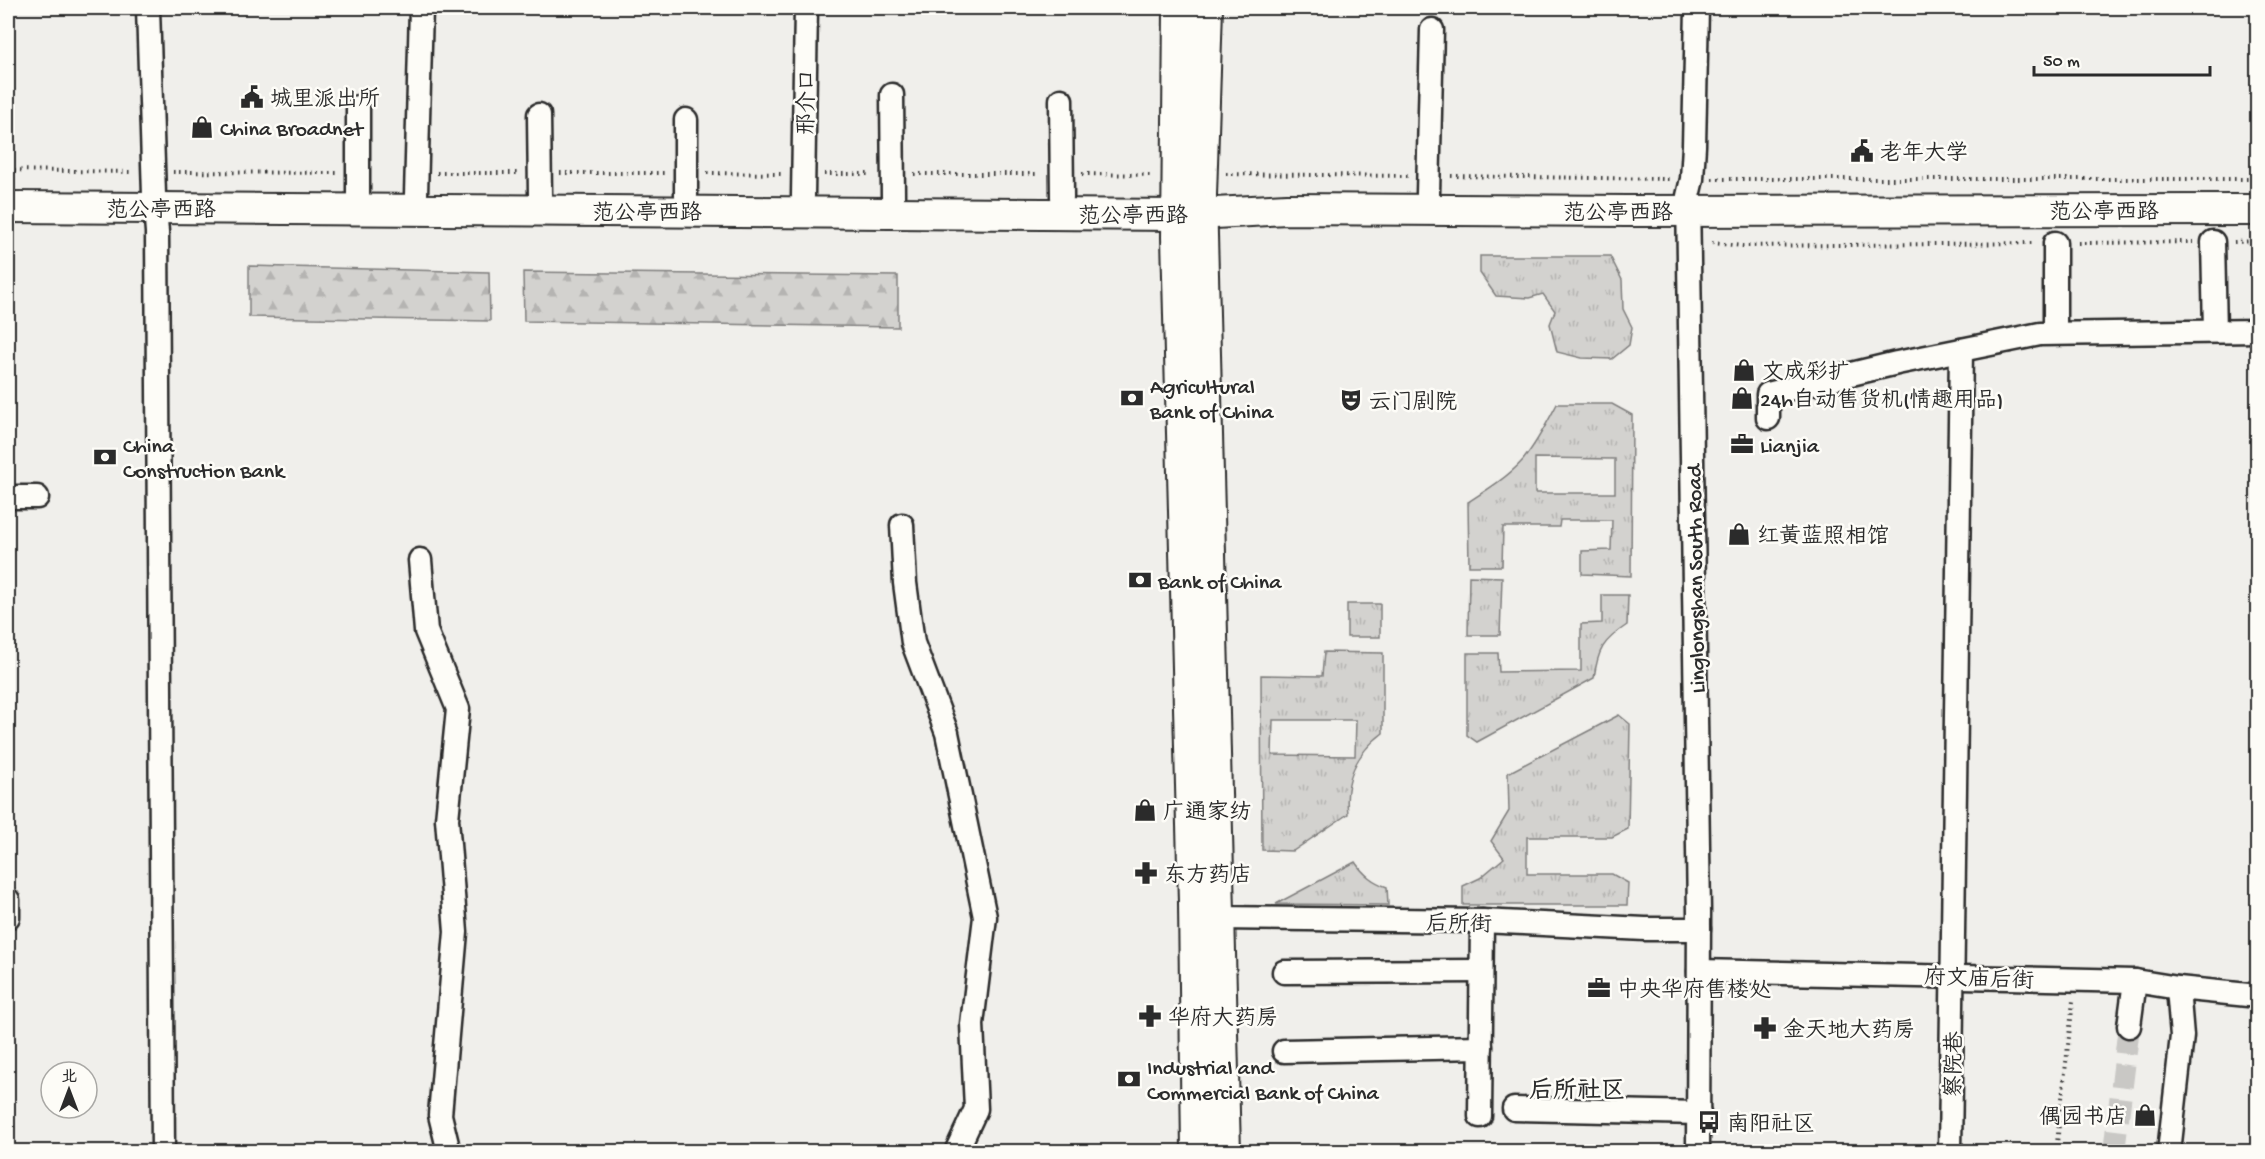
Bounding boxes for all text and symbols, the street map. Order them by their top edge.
scale bar [2034,39,2210,77]
text: 50 m [2043,52,2080,73]
street label: 邢介口 [793,69,823,135]
public building icon: 城里派出所 [239,84,265,110]
place label: 城里派出所 [270,87,380,114]
shop icon: China Broadnet [189,114,215,140]
place label: China Broadnet [220,118,365,144]
public building icon: 老年大学 [1849,138,1875,164]
place label: 老年大学 [1880,140,1968,168]
street label: 范公亭西路 [106,197,216,225]
street label: 范公亭西路 [2049,199,2159,227]
street label: 范公亭西路 [592,200,702,228]
street label: 范公亭西路 [1563,200,1673,228]
street label: 范公亭西路 [1078,203,1188,231]
shop icon: 文成彩扩 [1731,357,1757,383]
place label: 文成彩扩 [1762,359,1850,387]
place label: Agricultural Bank of China [1149,376,1274,427]
bank icon: Agricultural Bank of China [1119,385,1145,411]
shop icon: 24h自动售货机(情趣用品) [1729,385,1755,411]
theatre icon: 云门剧院 [1338,387,1364,413]
place label: 24h自动售货机(情趣用品) [1760,387,2003,415]
place label: 云门剧院 [1369,389,1457,417]
office icon: Lianjia [1729,431,1755,457]
place label: China Construction Bank [123,435,286,486]
place label: Lianjia [1760,435,1820,461]
bank icon: China Construction Bank [92,444,118,470]
street label: Linglongshan South Road [1683,462,1713,694]
shop icon: 红黄蓝照相馆 [1726,521,1752,547]
place label: 红黄蓝照相馆 [1757,524,1889,551]
bank icon: Bank of China [1127,567,1153,593]
place label: Bank of China [1157,571,1282,597]
shop icon: 广通家纺 [1132,797,1158,823]
place label: 广通家纺 [1163,799,1251,827]
pharmacy icon: 东方药店 [1133,860,1159,886]
place label: 东方药店 [1164,863,1252,890]
street label: 后所街 [1426,911,1492,940]
street label: 府文庙后街 [1923,964,2034,996]
office icon: 中央华府售楼处 [1586,975,1612,1001]
place label: 中央华府售楼处 [1617,977,1771,1005]
pharmacy icon: 华府大药房 [1137,1003,1163,1029]
place label: 华府大药房 [1168,1005,1278,1033]
pharmacy icon: 金天地大药房 [1752,1015,1778,1041]
place label: 金天地大药房 [1783,1017,1915,1045]
street label: 察院巷 [1941,1031,1970,1097]
place label: Industrial and Commercial Bank of China [1147,1057,1379,1108]
north arrow [39,1060,99,1120]
bank icon: Industrial and Commercial Bank of China [1116,1066,1142,1092]
text: 北 [61,1068,77,1088]
district label: 后所社区 [1529,1077,1625,1107]
shop icon: 偶园书店 [2132,1102,2158,1128]
place label: 偶园书店 [2039,1105,2127,1132]
bus stop icon: 南阳社区 [1696,1109,1722,1135]
place label: 南阳社区 [1727,1111,1815,1139]

